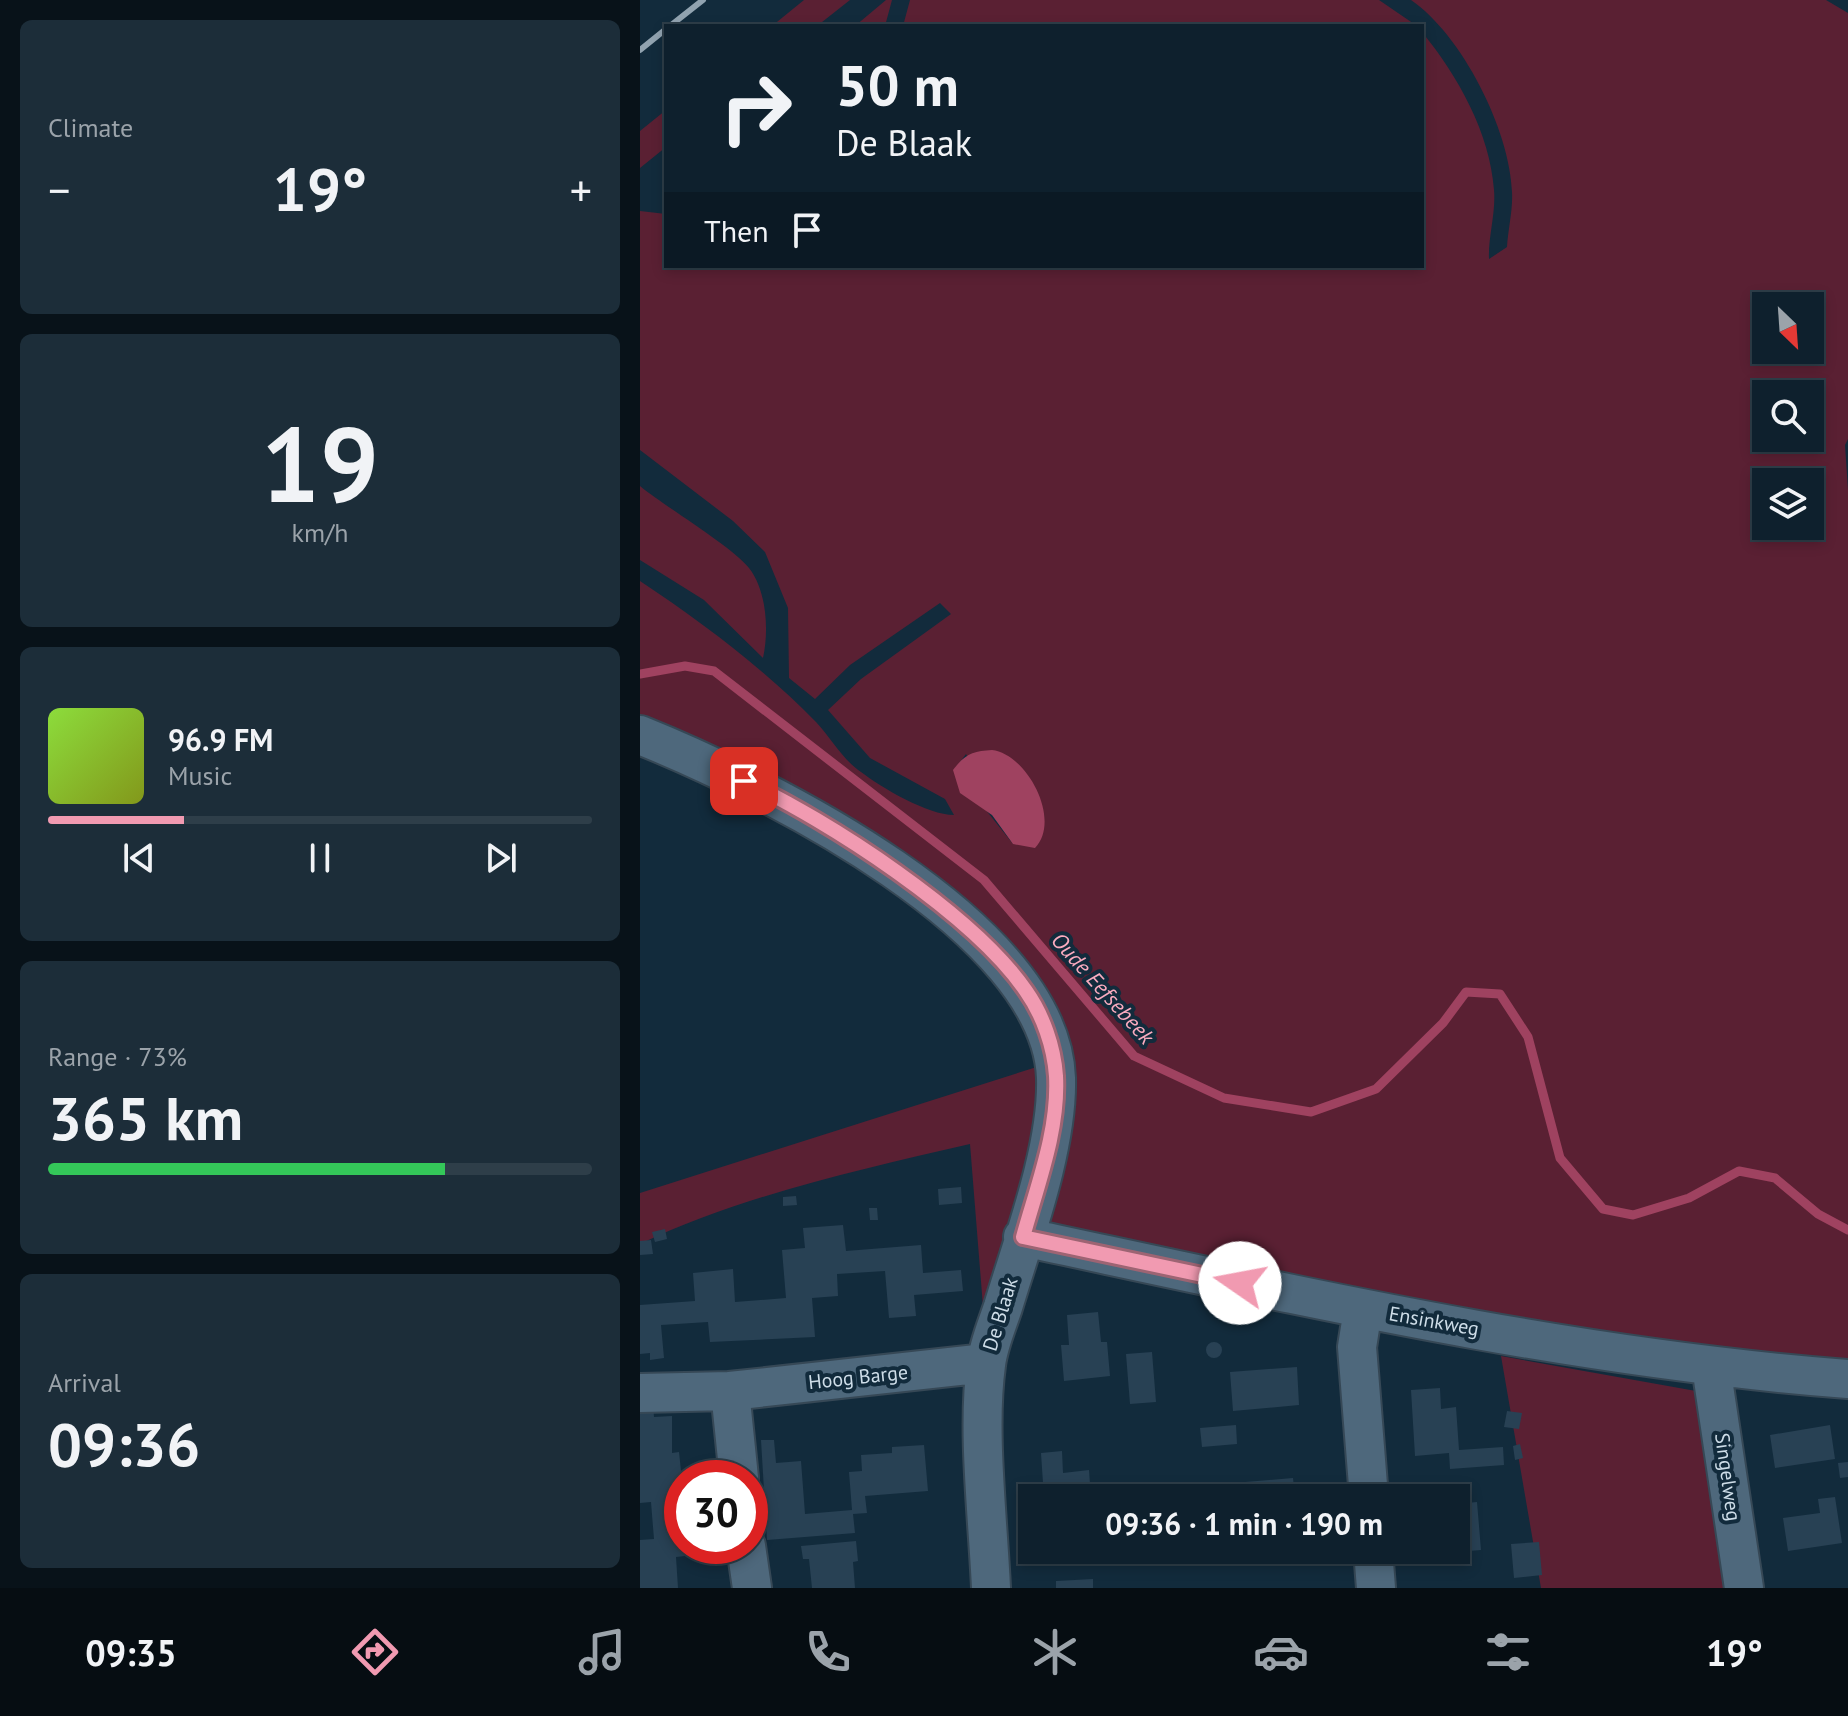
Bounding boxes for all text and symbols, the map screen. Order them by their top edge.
text: 50 m [836,49,959,121]
icon: right [704,56,808,160]
text: Climate [48,111,133,144]
text: De Blaak [836,119,972,166]
text: 19° [273,150,367,228]
text: − [48,161,70,218]
text: + [570,161,592,218]
icon: arrive [785,208,829,252]
text: Then [704,211,769,250]
north arrow [1752,292,1824,364]
map controls [1752,292,1824,540]
button: search [1752,380,1824,452]
text: 19 [261,396,379,531]
button: layers [1752,468,1824,540]
text: km/h [292,516,349,549]
text: 96.9 FM [168,720,273,759]
pin [710,747,778,815]
text: Music [168,759,232,792]
icon: arrive [722,759,766,803]
icon: previous [117,836,161,880]
icon: pause [298,836,342,880]
icon: next [479,836,523,880]
water label: Oude Eefsebeek [1045,926,1161,1051]
text: Range · 73% [48,1040,187,1073]
text: 365 km [48,1079,243,1157]
position arrow [1198,1241,1282,1325]
street label: De Blaak [977,1274,1024,1354]
street label: Ensinkweg [1387,1300,1481,1342]
street label: Hoog Barge [807,1359,909,1395]
text: Arrival [48,1366,121,1399]
text: 09:36 [48,1405,200,1483]
street label: Singelweg [1709,1431,1747,1523]
speed limit sign: 30 [664,1460,768,1564]
text: 09:36 · 1 min · 190 m [1105,1504,1383,1543]
icon: directions [347,1624,403,1680]
icon: music [574,1624,630,1680]
icon: phone [800,1624,856,1680]
icon: climate [1027,1624,1083,1680]
icon: car [1253,1624,1309,1680]
icon: filters [1480,1624,1536,1680]
text: 09:35 [85,1629,177,1676]
text: 19° [1706,1629,1763,1676]

